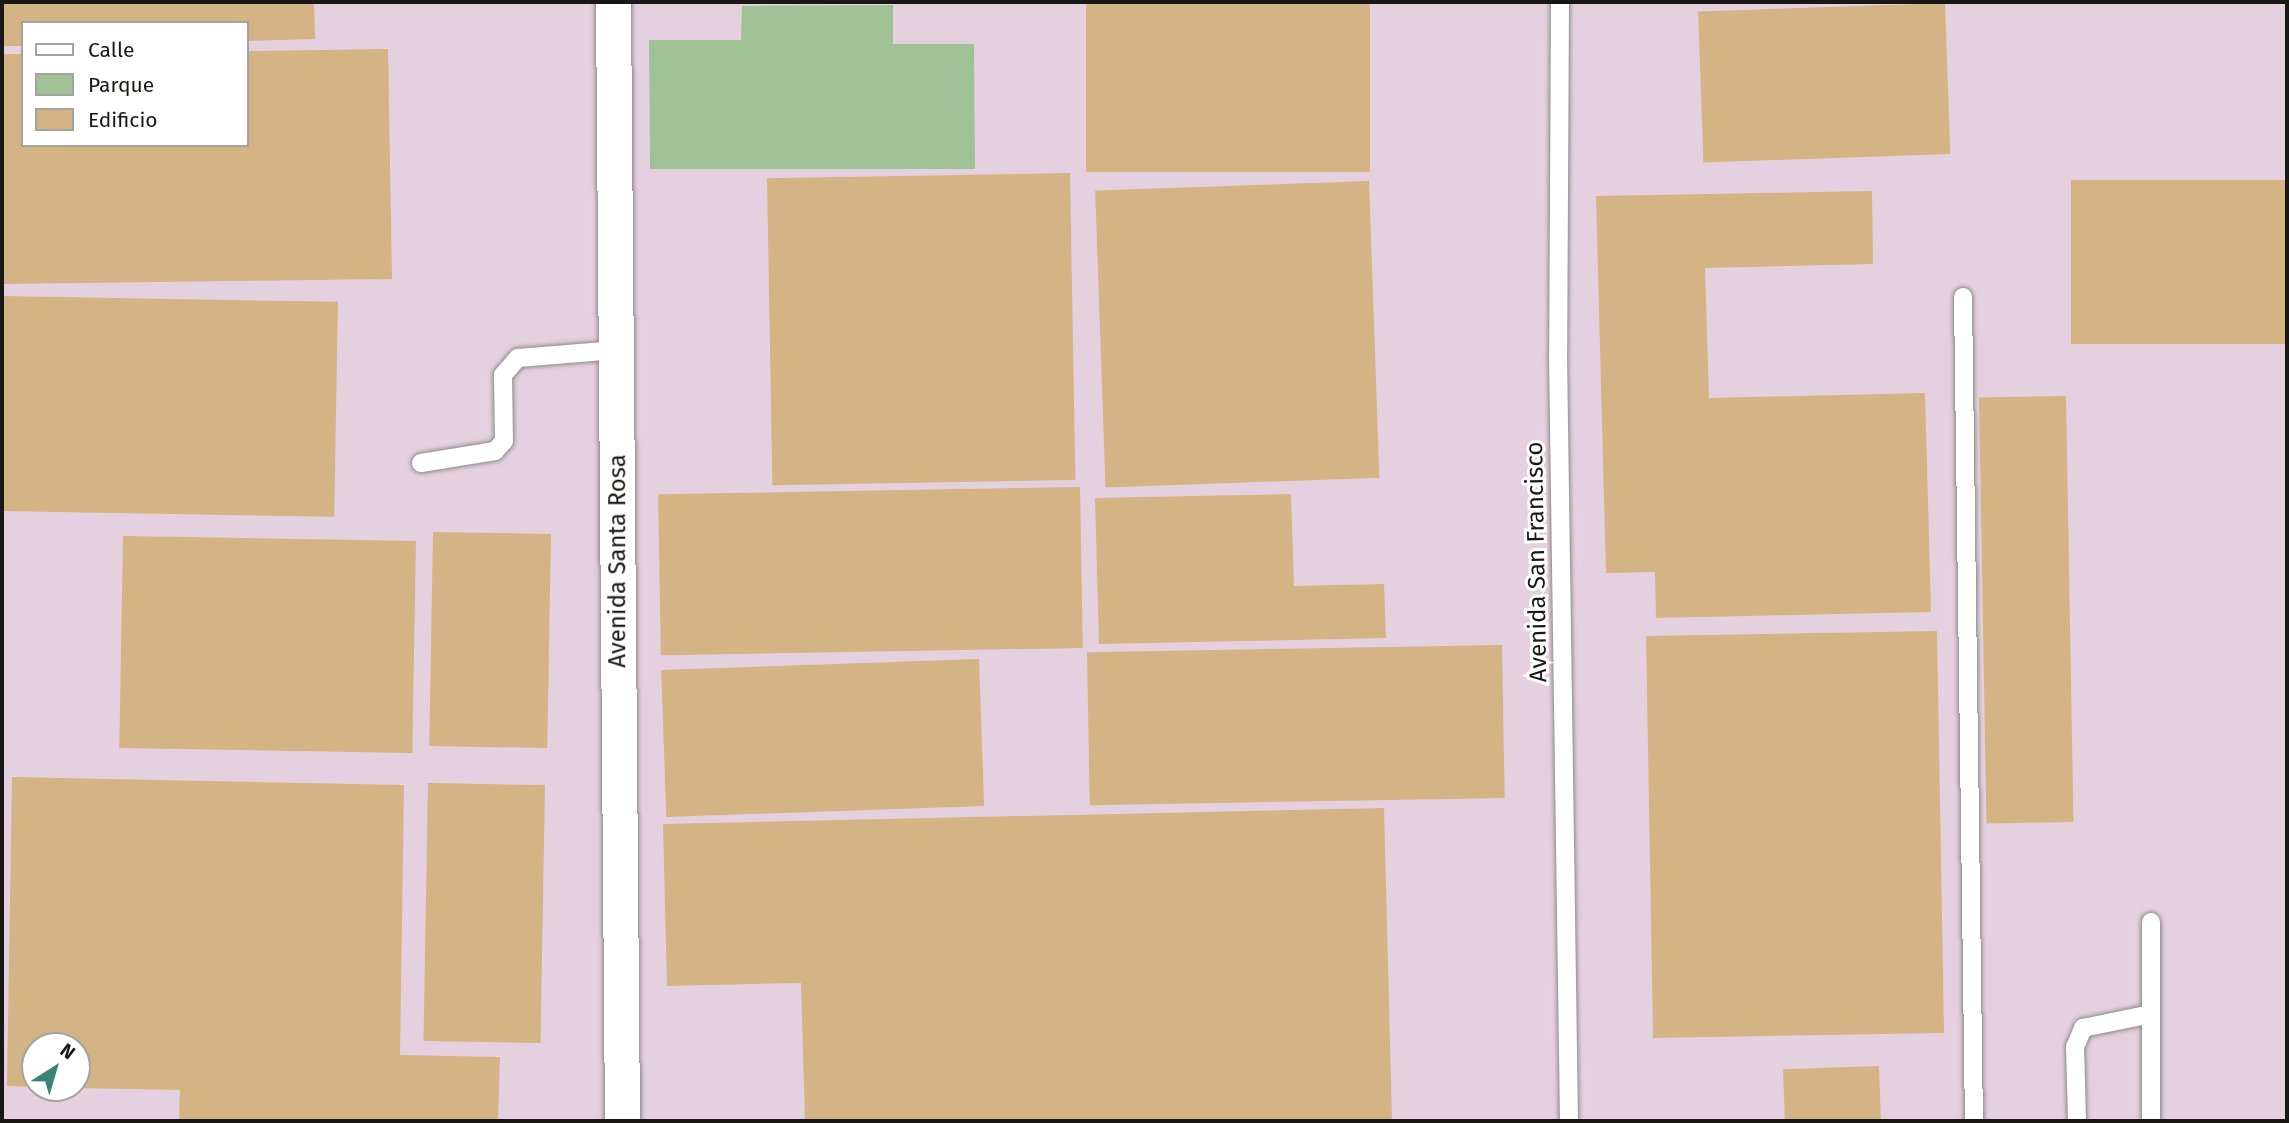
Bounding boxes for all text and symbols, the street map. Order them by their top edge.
legend [21,21,248,147]
text: Calle [88,37,134,63]
text: Parque [88,72,154,98]
text: Edificio [88,107,158,133]
street label: Avenida San Francisco [1521,441,1553,683]
street label: Avenida Santa Rosa [604,454,632,668]
north arrow [21,1032,91,1102]
text: N [56,1038,80,1064]

